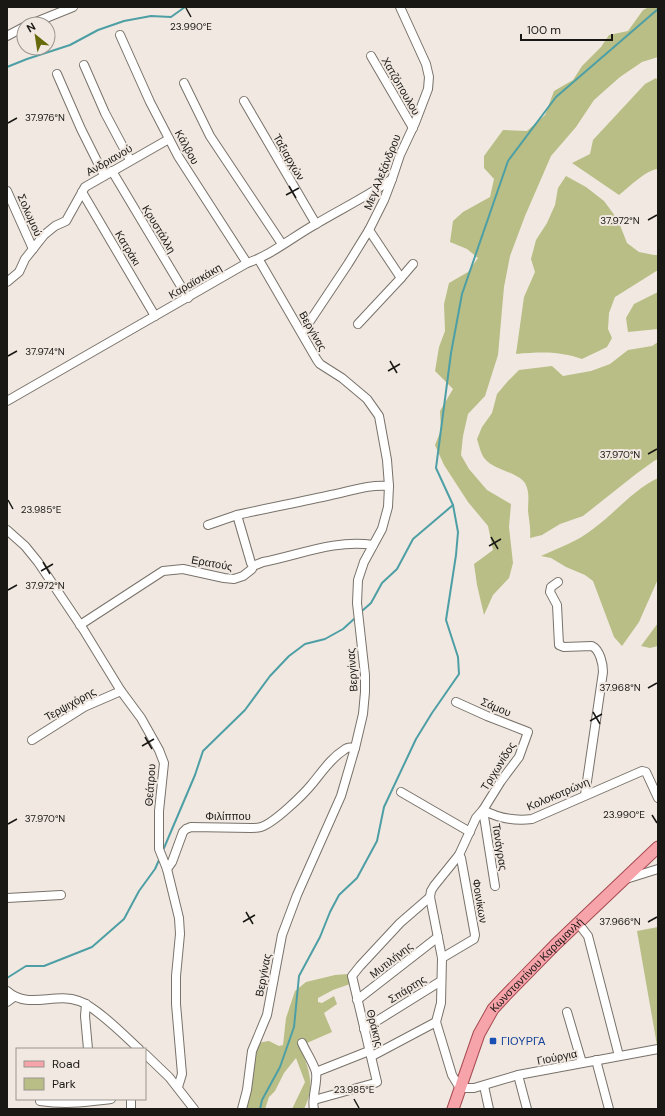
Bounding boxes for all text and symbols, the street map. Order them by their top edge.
north arrow [16,16,56,56]
scale bar [521,16,612,42]
text: N [24,19,38,35]
text: 23.990°E [170,20,212,33]
text: 100 m [527,22,561,38]
street label: Χατζόπουλου [379,54,423,118]
text: 37.976°N [25,111,65,124]
street label: Κάλβου [172,127,202,167]
street label: Ταξιαρχών [270,131,308,183]
street label: Μεγ.Αλεξάνδρου [360,132,404,212]
street label: Ανδριανού [83,141,135,179]
street label: Σολωμού [14,192,46,238]
street label: Κρυστάλλη [139,202,179,256]
text: 37.972°N [600,214,640,227]
street label: Κατράκι [112,228,144,269]
street label: Καραϊσκάκη [166,260,224,302]
street label: Βεργίνας [296,309,330,353]
text: 37.974°N [25,345,65,358]
text: 37.970°N [600,448,640,461]
text: 23.985°E [21,503,62,516]
street label: Ερατούς [190,552,234,574]
text: 37.972°N [25,579,65,592]
street label: Βεργίνας [343,648,361,692]
text: 37.968°N [599,681,641,694]
street label: Τερψιχόρης [42,684,98,724]
street label: Σάμου [479,694,513,720]
street label: Τριχωνίδος [477,739,519,793]
street label: Θεάτρου [142,763,158,807]
street label: Κολοκοτρώνη [525,775,591,813]
text: 23.990°E [603,808,645,821]
street label: Φιλίππου [205,809,251,823]
text: 37.970°N [25,812,65,825]
street label: Τανάγρας [489,823,511,871]
street label: Φοινίκων [469,878,491,925]
street label: Κωνσταντίνου Καραμανλή [487,915,586,1015]
text: 37.966°N [599,915,641,928]
street label: Μυτιλήνης [367,939,415,981]
street label: Βεργίνας [252,952,274,998]
street label: Σπάρτης [385,972,429,1006]
street label: Θράκης [364,1008,386,1048]
place label: ΓΙΟΥΡΓΑ [501,1034,546,1048]
marker: ΓΙΟΥΡΓΑ [488,1036,498,1046]
street label: Γιούργια [536,1046,579,1068]
legend [16,1048,146,1100]
text: Road [52,1056,80,1072]
text: Park [52,1076,76,1092]
text: 23.985°E [334,1083,375,1096]

